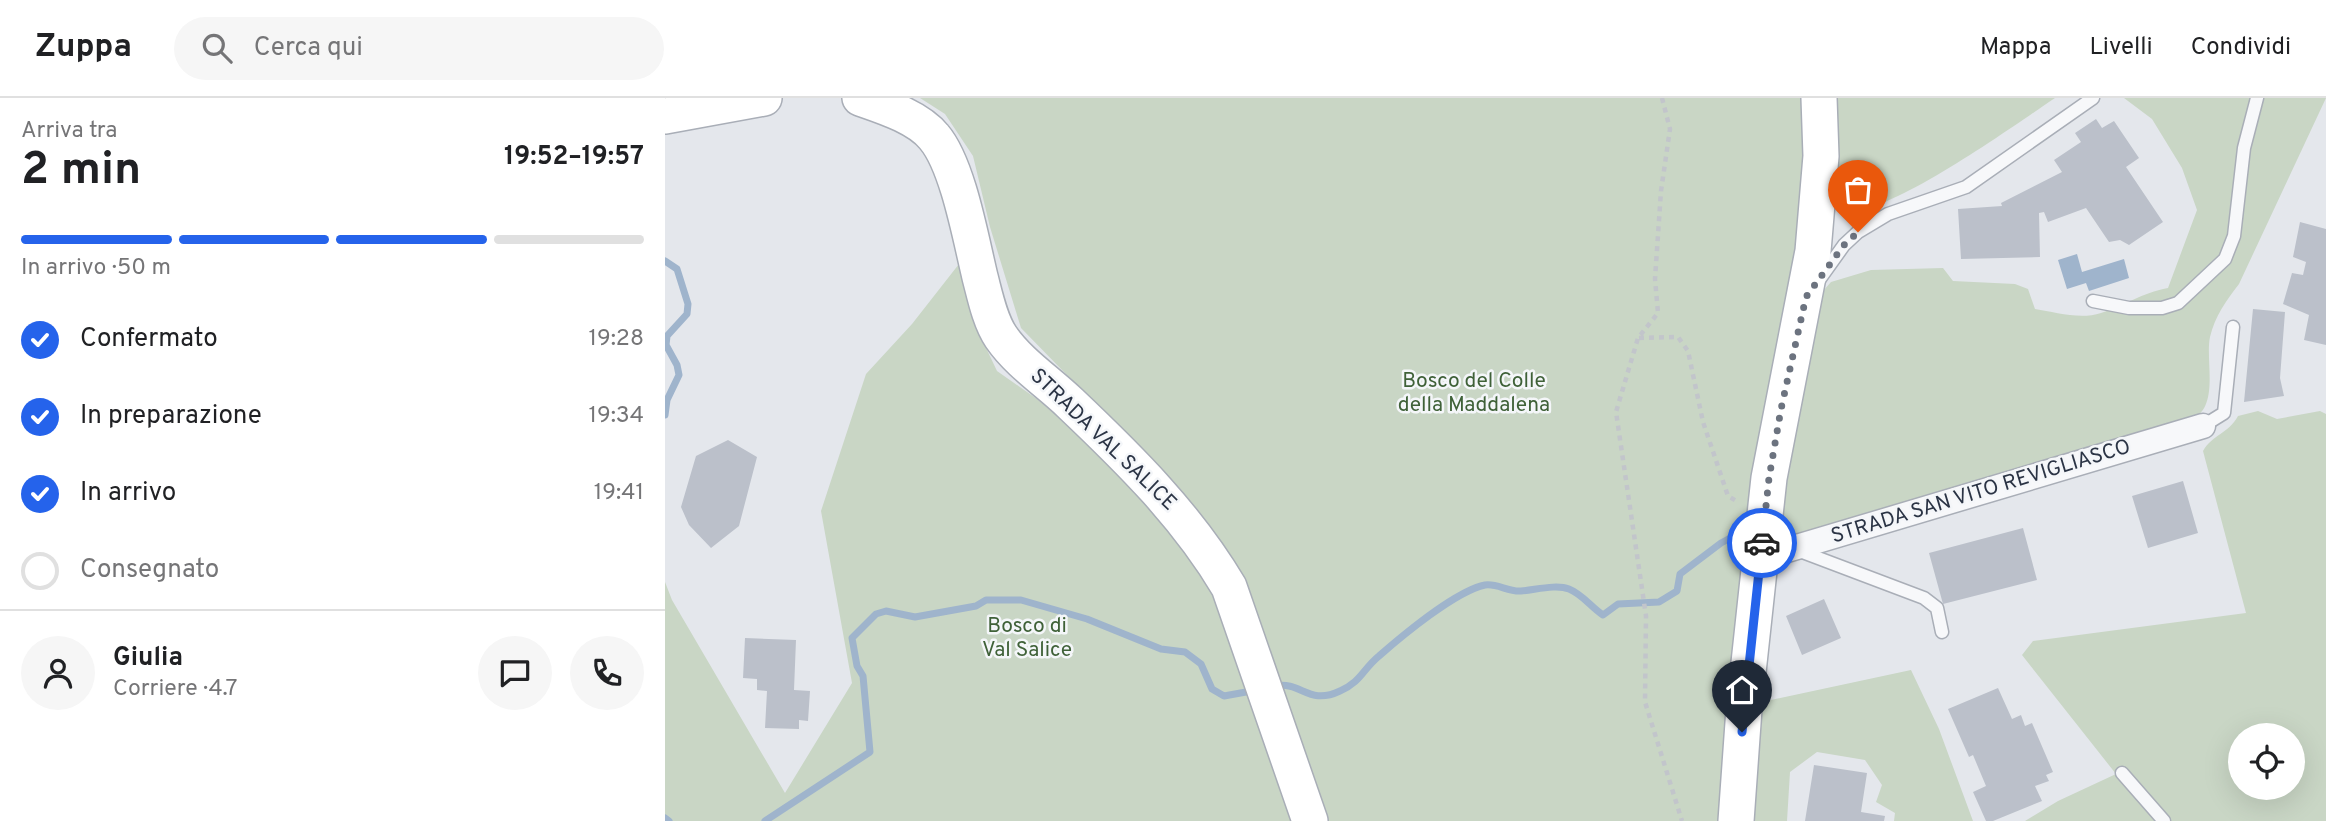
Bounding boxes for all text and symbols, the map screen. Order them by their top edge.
search box [174,17,664,80]
text: Zuppa [35,27,132,69]
icon: search [198,29,236,67]
text: Cerca qui [254,32,363,65]
text: Mappa [1980,33,2051,63]
text: Livelli [2089,33,2153,63]
text: Condividi [2191,33,2291,63]
text: Arriva tra [21,117,117,146]
text: 19:52–19:57 [504,141,644,174]
text: 2 min [21,142,141,201]
pin [1828,160,1888,232]
icon: bag [1839,171,1877,209]
text: In arrivo · 50 m [21,254,171,283]
icon: check [21,321,59,359]
text: Confermato [80,323,218,356]
text: 19:28 [588,325,644,354]
street label: STRADA VAL SALICE [1024,363,1182,517]
park label: Bosco del Colle della Maddalena [1398,368,1550,419]
icon: check [21,398,59,436]
text: In preparazione [80,400,262,433]
text: 19:34 [588,402,644,431]
street label: STRADA SAN VITO REVIGLIASCO [1828,434,2134,550]
icon: check [21,475,59,513]
text: In arrivo [80,477,176,510]
text: 19:41 [594,479,644,508]
courier [1727,508,1797,578]
icon: car [1743,524,1781,562]
text: Consegnato [80,554,219,587]
park label: Bosco di Val Salice [982,613,1072,664]
button: person [21,636,95,710]
button: chat [478,636,552,710]
button: phone [570,636,644,710]
text: Giulia [113,642,183,675]
pin [1712,660,1772,732]
icon: home [1723,671,1761,709]
text: Corriere · 4.7 [113,675,238,704]
map controls [2228,723,2305,800]
button: locate [2228,723,2305,800]

